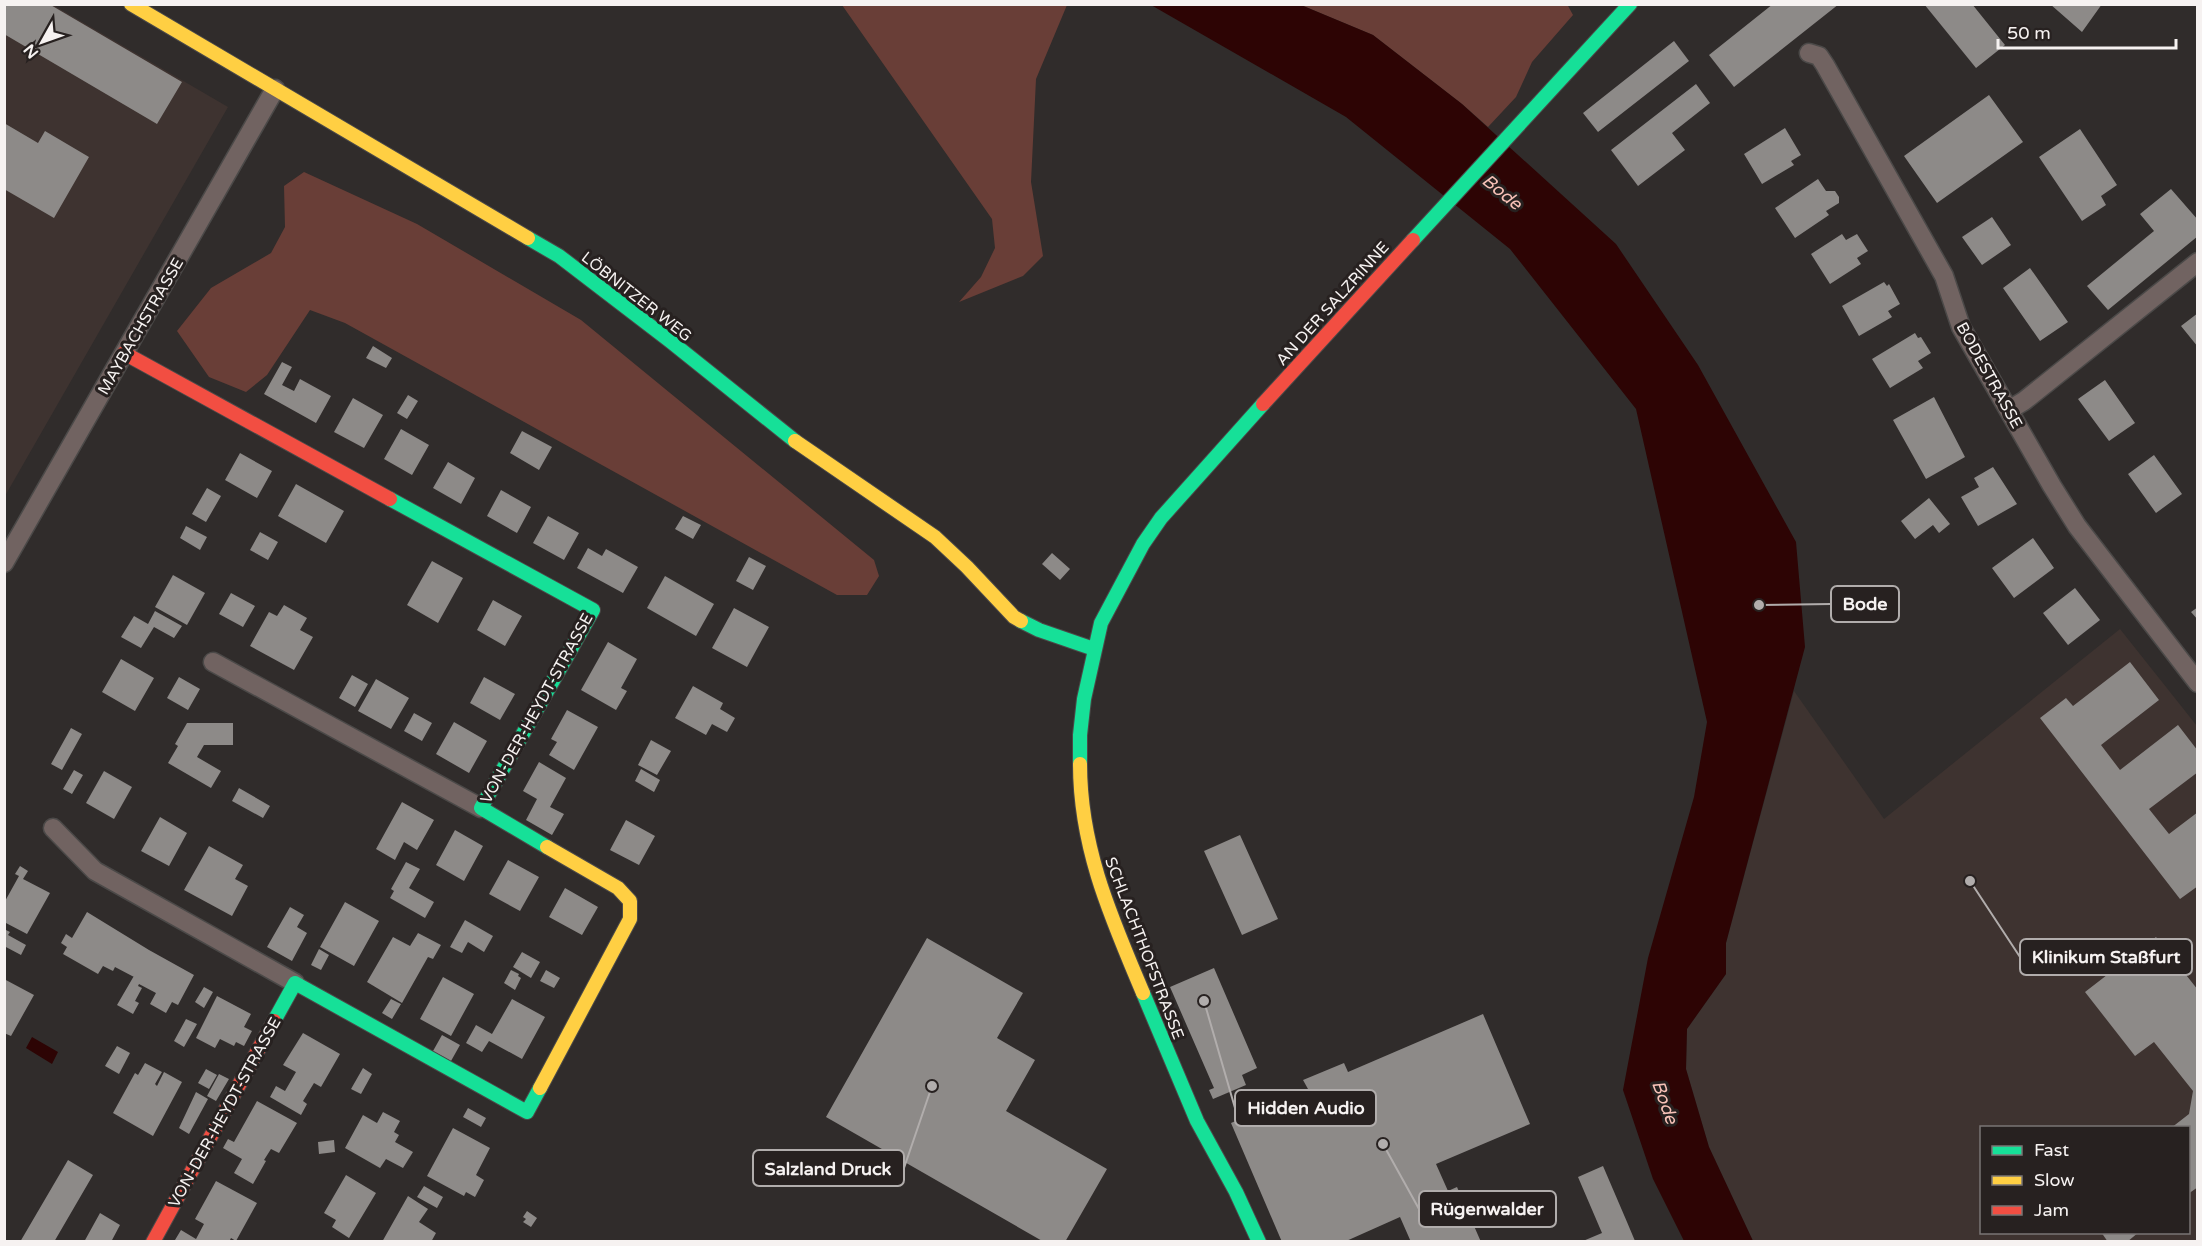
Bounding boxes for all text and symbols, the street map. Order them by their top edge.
north arrow [12,12,72,72]
scale bar [1998,12,2176,50]
text: 50 m [2007,22,2051,44]
text: N [19,40,43,62]
water label: Bode [1478,169,1527,215]
street label: AN DER SALZRINNE [1272,238,1394,370]
street label: LÖBNITZER WEG [577,247,696,346]
street label: MAYBACHSTRASSE [93,254,188,399]
street label: BODESTRASSE [1952,319,2027,432]
callout: Bode [1831,586,1899,622]
text: Bode [1843,593,1887,615]
street label: VON-DER-HEYDT-STRASSE [476,610,598,807]
street label: SCHLACHTHOFSTRASSE [1100,854,1188,1042]
callout: Klinikum Staßfurt [2020,939,2192,975]
text: Klinikum Staßfurt [2032,946,2180,968]
street label: VON-DER-HEYDT-STRASSE [164,1014,286,1211]
water label: Bode [1647,1077,1683,1128]
callout: Hidden Audio [1235,1090,1376,1126]
text: Hidden Audio [1247,1097,1365,1119]
legend [1980,1126,2190,1234]
text: Fast [2034,1139,2069,1161]
callout: Salzland Druck [753,1150,904,1186]
text: Salzland Druck [765,1158,892,1180]
text: Slow [2034,1169,2075,1191]
callout: Rügenwalder [1419,1191,1556,1227]
text: Rügenwalder [1430,1198,1545,1220]
text: Jam [2034,1199,2069,1221]

